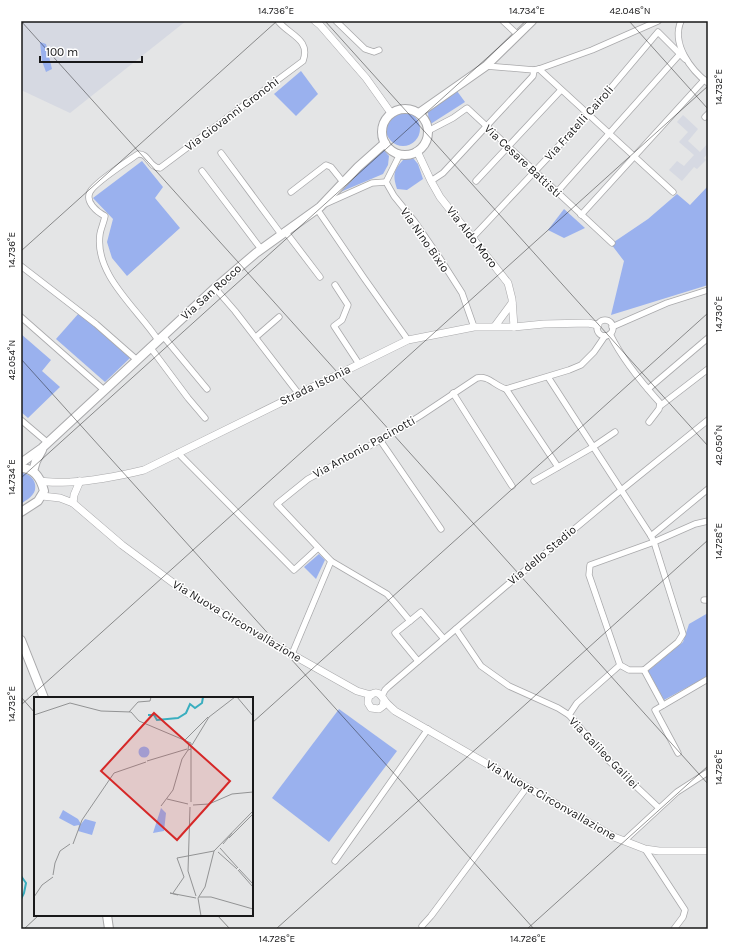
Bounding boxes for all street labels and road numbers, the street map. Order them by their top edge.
street label: Via Giovanni Gronchi [182,74,282,154]
street label: Via Fratelli Cairoli [542,83,616,163]
street label: Via Cesare Battisti [481,122,565,200]
street label: Via Aldo Moro [444,203,500,271]
street label: Via Nino Bixio [398,205,452,275]
street label: Via San Rocco [178,261,244,323]
street label: Strada Istonia [277,362,353,408]
street label: Via Antonio Pacinotti [310,413,418,481]
street label: Via dello Stadio [505,522,579,588]
street label: Via Nuova Circonvallazione [170,577,304,665]
street label: Via Galileo Galilei [566,714,642,792]
street label: Via Nuova Circonvallazione [484,757,618,843]

